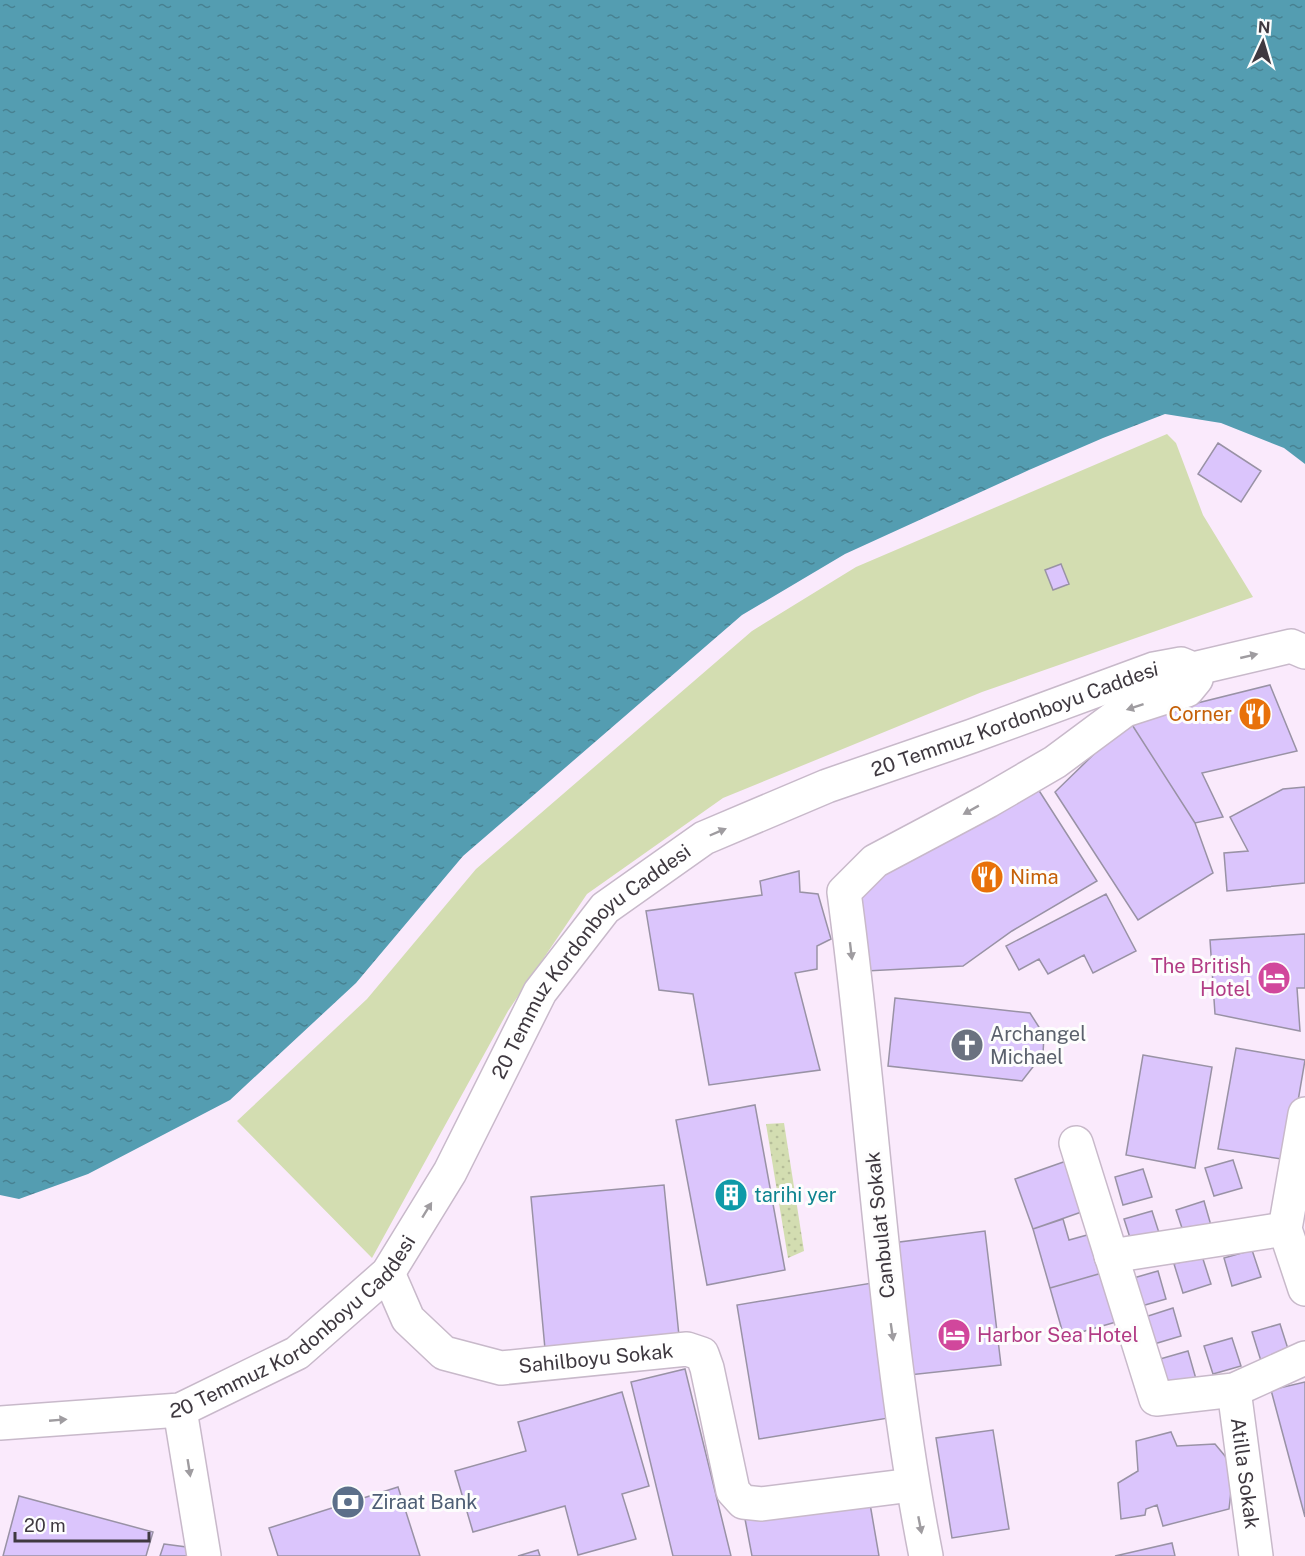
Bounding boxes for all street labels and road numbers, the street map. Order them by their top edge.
street label: 20 Temmuz Kordonboyu Caddesi [868,656,1160,782]
street label: 20 Temmuz Kordonboyu Caddesi [487,839,695,1083]
street label: Canbulat Sokak [860,1151,900,1299]
street label: 20 Temmuz Kordonboyu Caddesi [169,1231,420,1423]
street label: Sahilboyu Sokak [517,1338,674,1378]
street label: Atilla Sokak [1226,1416,1264,1530]

